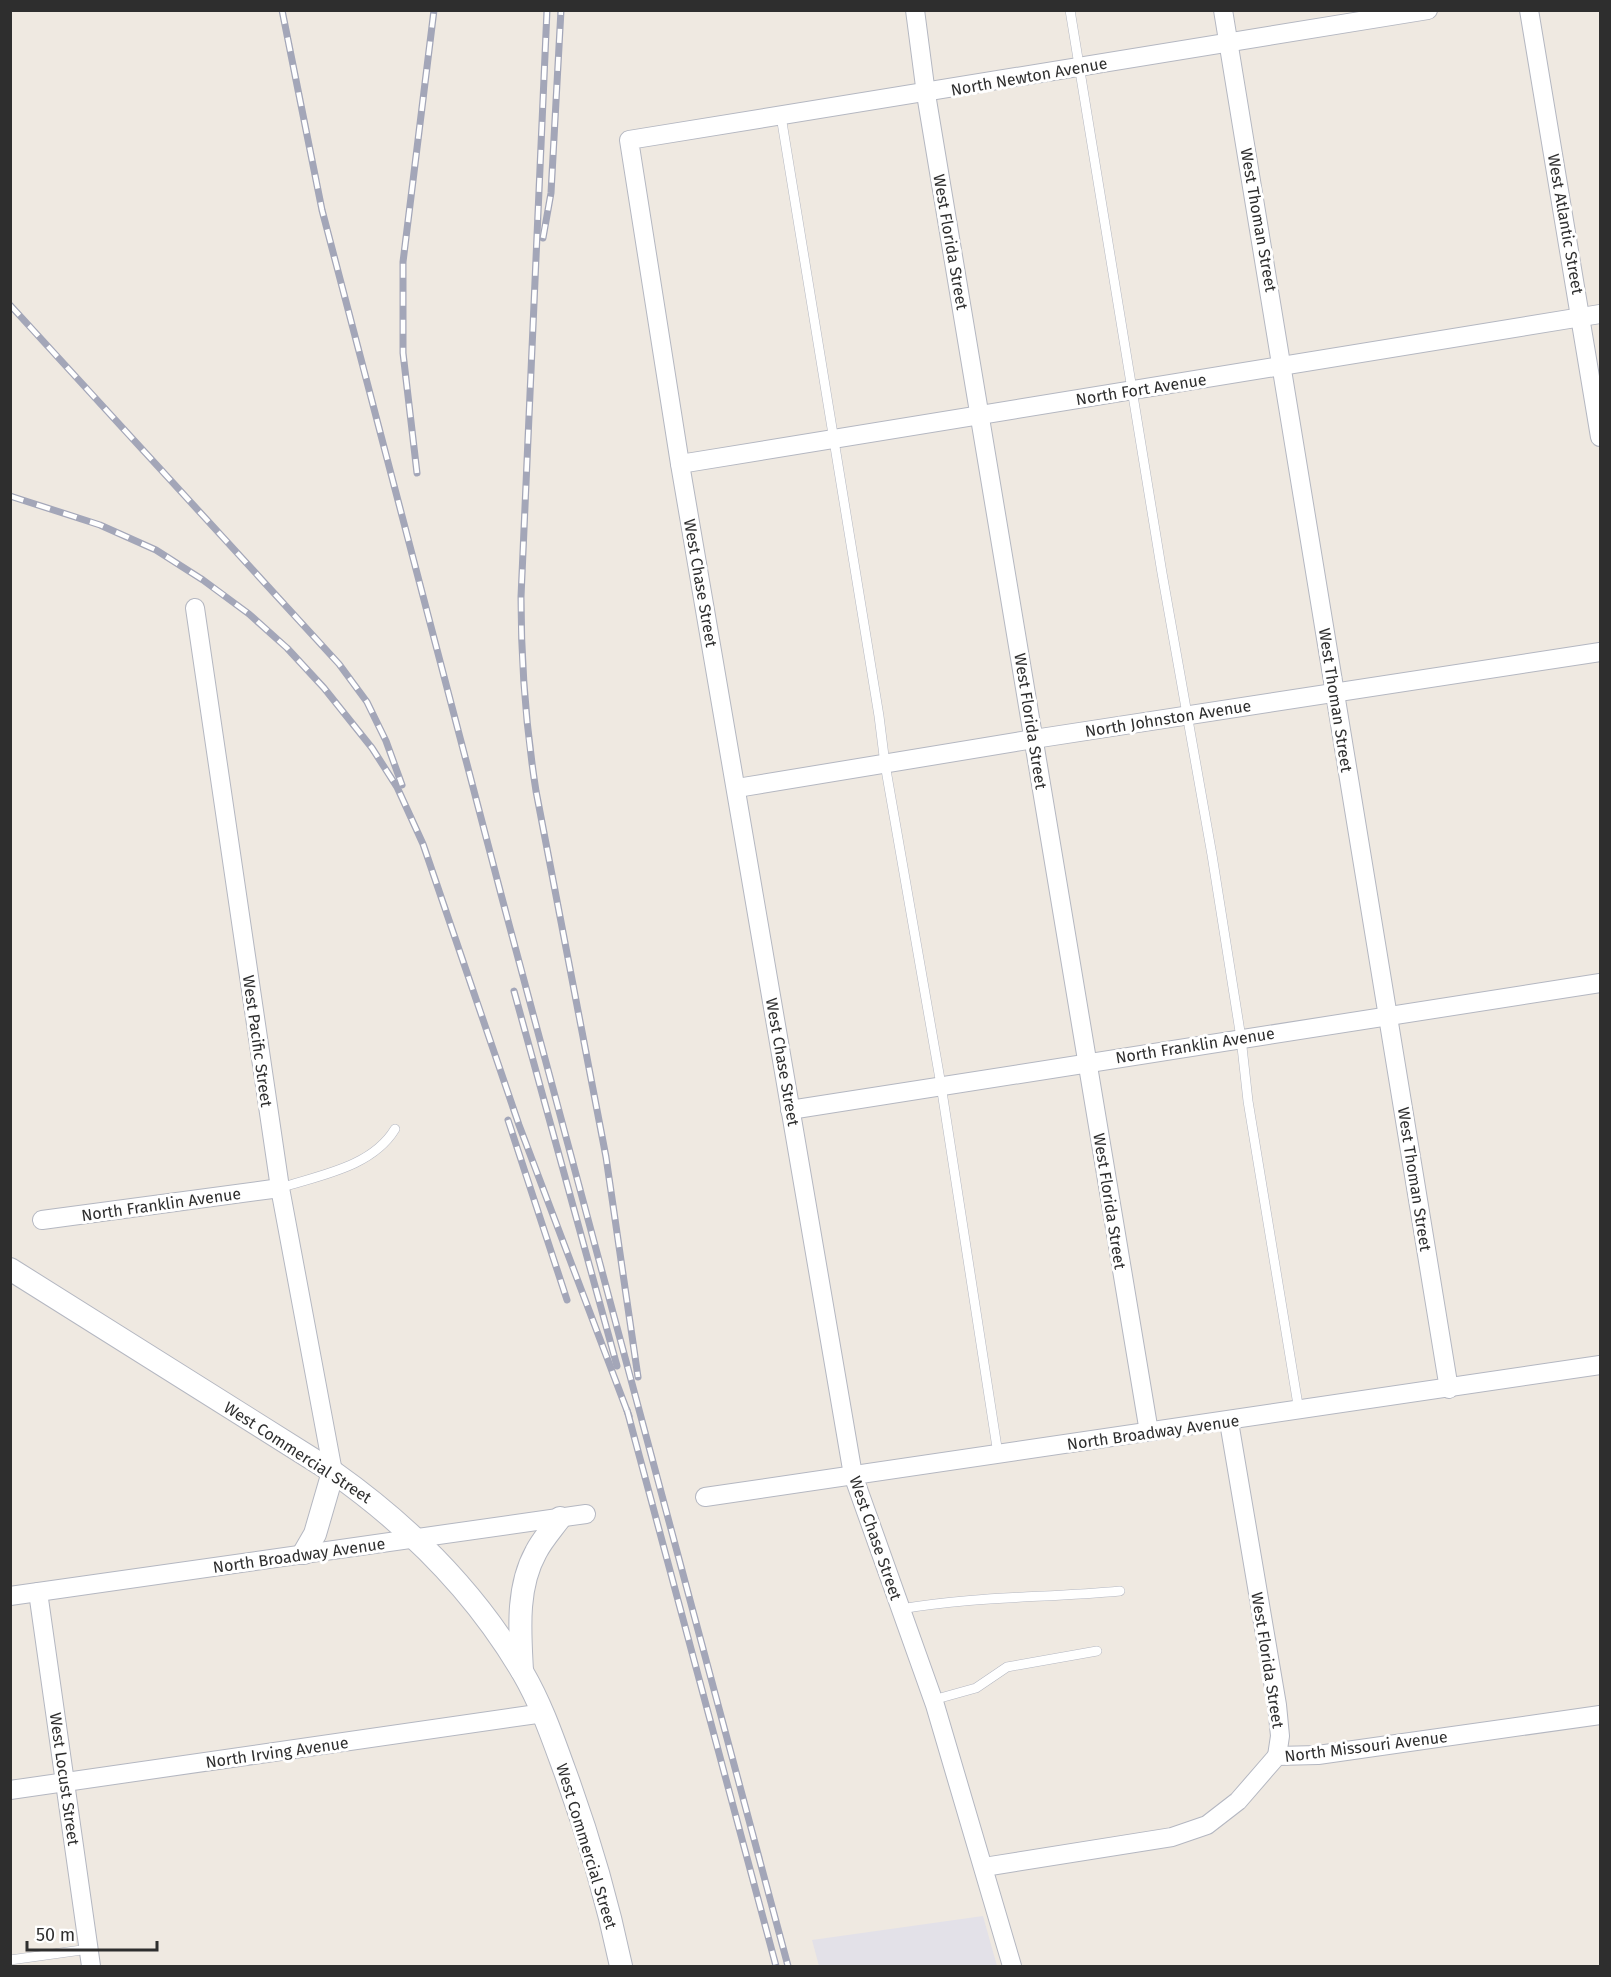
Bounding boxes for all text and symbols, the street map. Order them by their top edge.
street label: North Newton Avenue [949,53,1109,100]
street label: West Thoman Street [1237,147,1281,294]
street label: West Atlantic Street [1544,152,1587,296]
street label: West Florida Street [929,173,972,312]
street label: North Fort Avenue [1075,370,1208,409]
street label: West Chase Street [680,518,721,649]
street label: West Thoman Street [1315,627,1356,774]
street label: West Florida Street [1010,652,1051,791]
street label: North Johnston Avenue [1084,696,1252,741]
street label: West Pacific Street [239,974,276,1108]
street label: West Chase Street [762,997,803,1128]
street label: North Franklin Avenue [1114,1024,1276,1067]
street label: West Thoman Street [1394,1106,1435,1253]
street label: West Florida Street [1089,1132,1130,1271]
street label: North Franklin Avenue [80,1184,242,1225]
street label: West Commercial Street [220,1398,375,1507]
street label: North Broadway Avenue [1066,1411,1240,1454]
street label: West Chase Street [845,1474,906,1603]
street label: North Broadway Avenue [212,1534,386,1577]
street label: West Florida Street [1247,1591,1288,1730]
street label: West Locust Street [46,1711,83,1847]
street label: North Missouri Avenue [1283,1727,1449,1766]
street label: North Irving Avenue [204,1733,350,1772]
street label: West Commercial Street [552,1761,621,1931]
scale bar [27,1914,158,1952]
text: 50 m [36,1924,75,1946]

